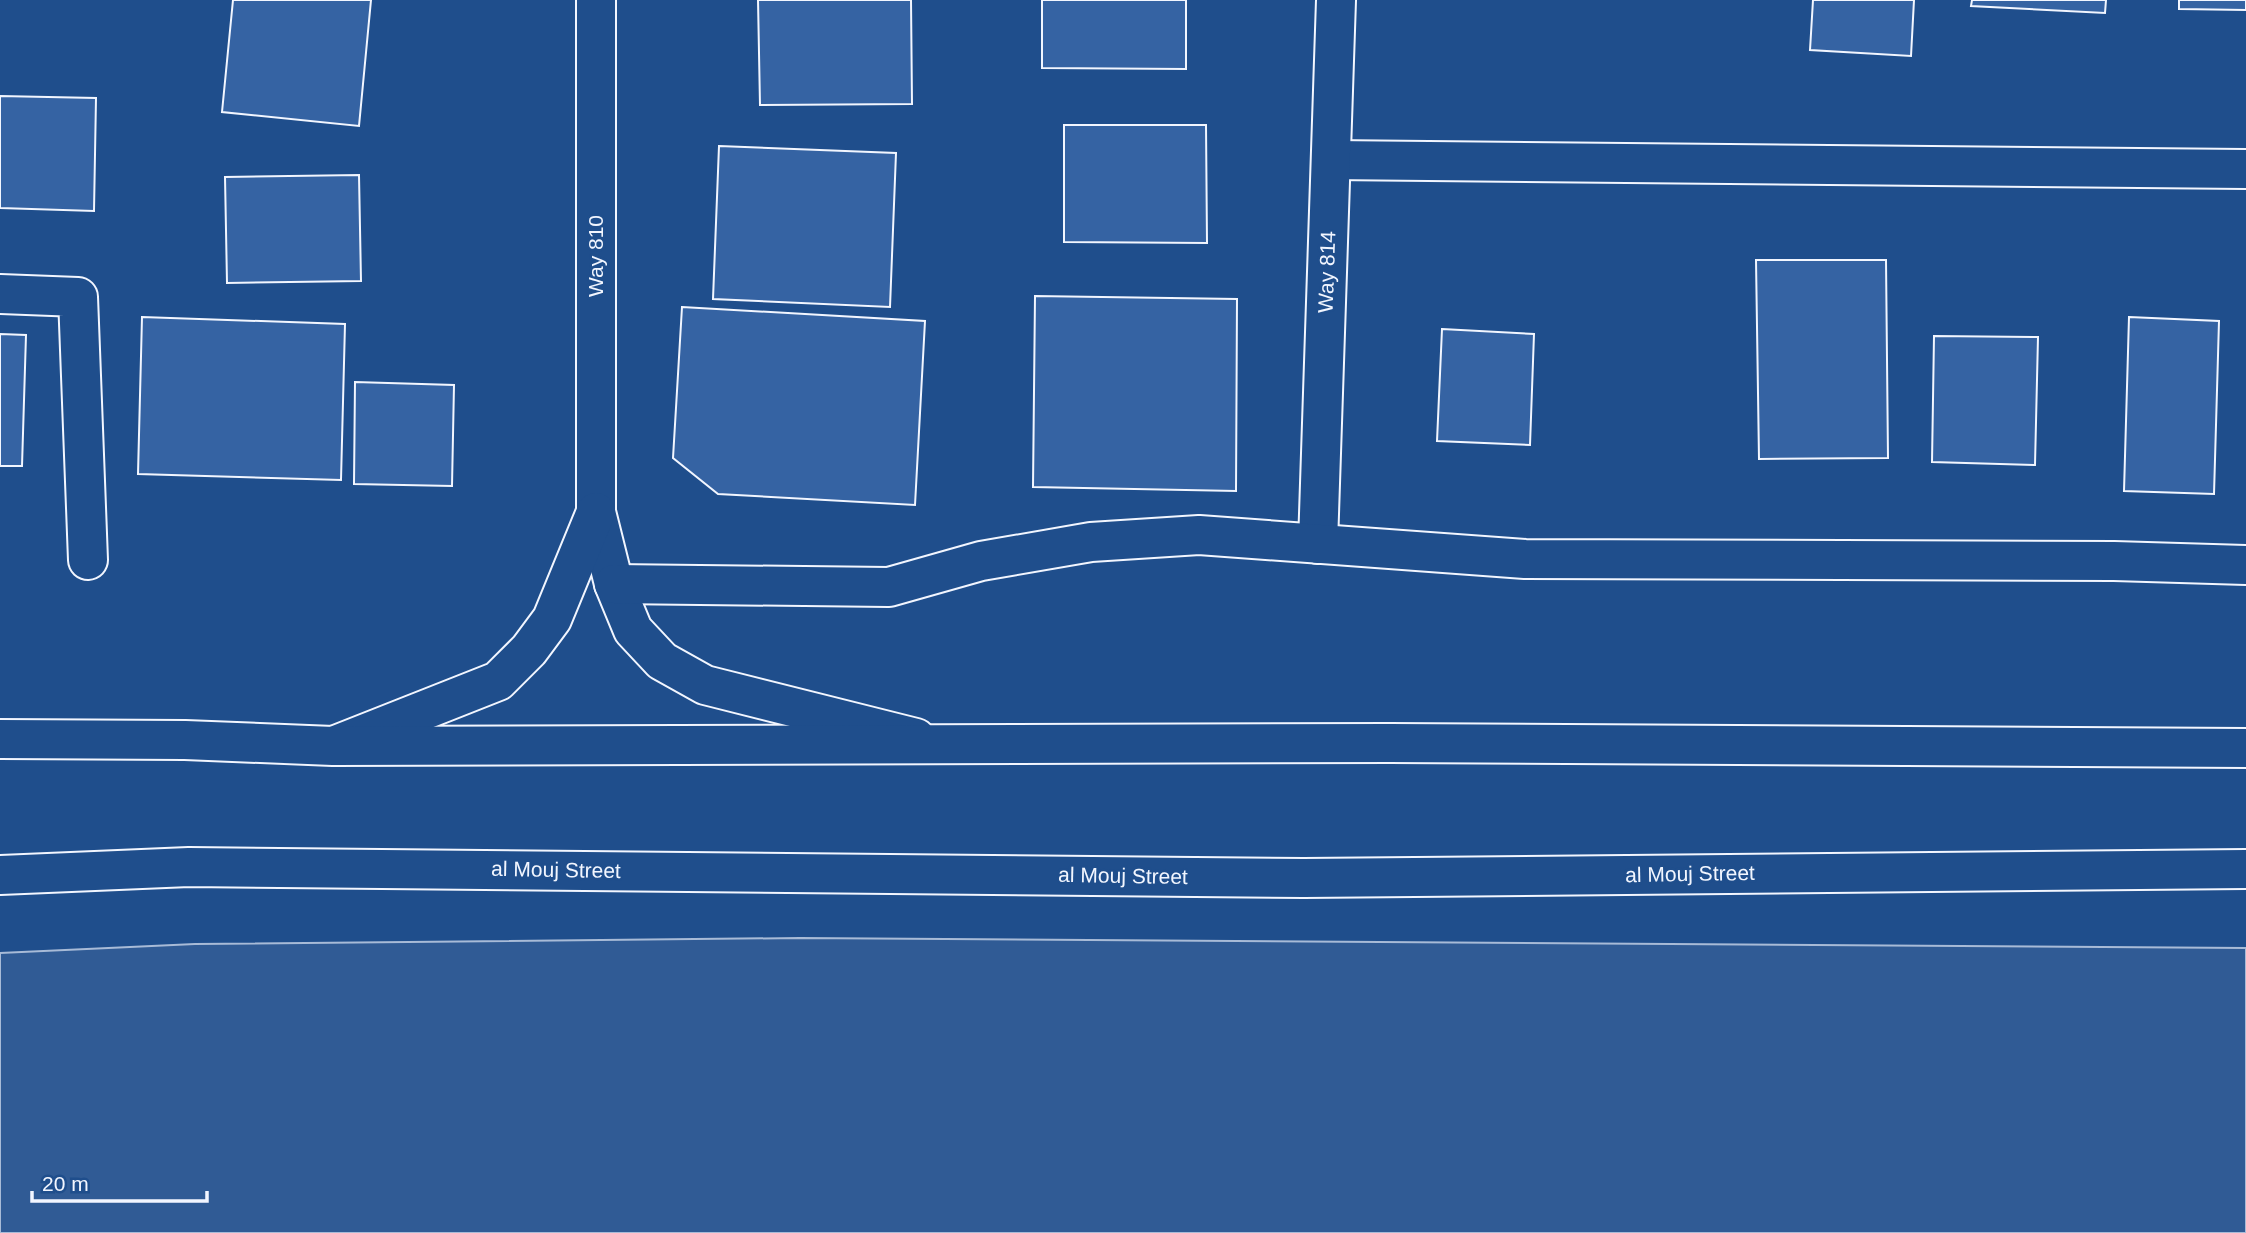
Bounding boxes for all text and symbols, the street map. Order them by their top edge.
street label: Way 810 [584,215,607,297]
street label: Way 814 [1314,230,1339,313]
street label: al Mouj Street [491,857,621,882]
street label: al Mouj Street [1625,861,1755,886]
street label: al Mouj Street [1058,863,1188,888]
scale bar [32,1160,206,1204]
text: 20 m [42,1172,89,1195]

